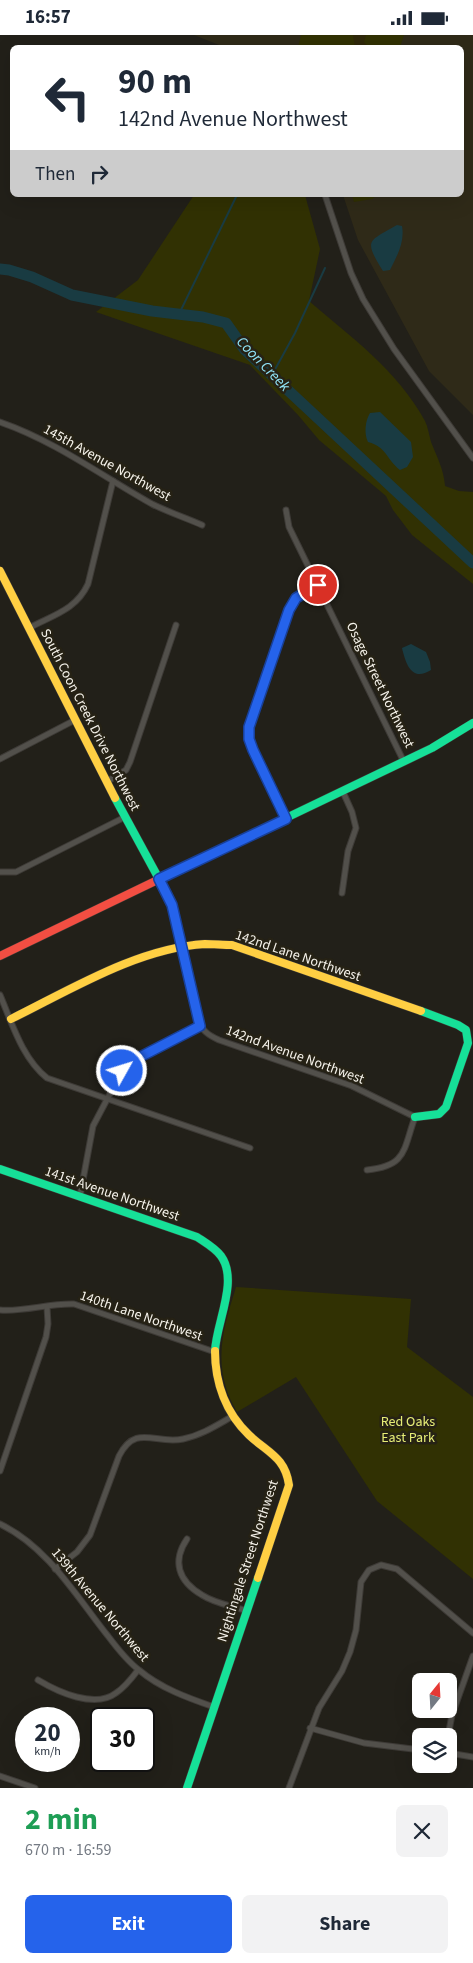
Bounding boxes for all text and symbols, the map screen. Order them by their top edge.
text: 16:57 [25,4,71,31]
text: 90 m [118,57,192,107]
icon: left [35,65,100,130]
text: 142nd Avenue Northwest [118,103,348,135]
icon: right [85,160,113,188]
text: Then [35,161,75,188]
water label: Coon Creek [231,332,295,397]
street label: 145th Avenue Northwest [40,420,175,507]
pin [297,564,339,606]
icon: arrive [304,571,332,599]
street label: Osage Street Northwest [341,619,419,752]
street label: South Coon Creek Drive Northwest [35,625,145,815]
street label: 142nd Lane Northwest [233,925,364,987]
street label: 142nd Avenue Northwest [223,1021,367,1089]
position arrow [95,1044,147,1096]
street label: 141st Avenue Northwest [42,1162,182,1227]
street label: 140th Lane Northwest [77,1286,205,1346]
park label: Red Oaks East Park [381,1412,435,1448]
street label: Nightingale Street Northwest [212,1477,284,1645]
street label: 139th Avenue Northwest [46,1544,154,1666]
north arrow [412,1673,458,1717]
map controls [412,1673,457,1773]
speed limit sign: 30 [90,1707,155,1772]
text: 20 [34,1715,61,1751]
button: layers [412,1728,457,1773]
text: km/h [34,1743,61,1760]
text: 2 min [25,1798,98,1841]
button: close [396,1805,448,1857]
text: 670 m · 16:59 [25,1839,112,1861]
button: Exit [25,1895,232,1953]
button: Share [242,1895,448,1953]

